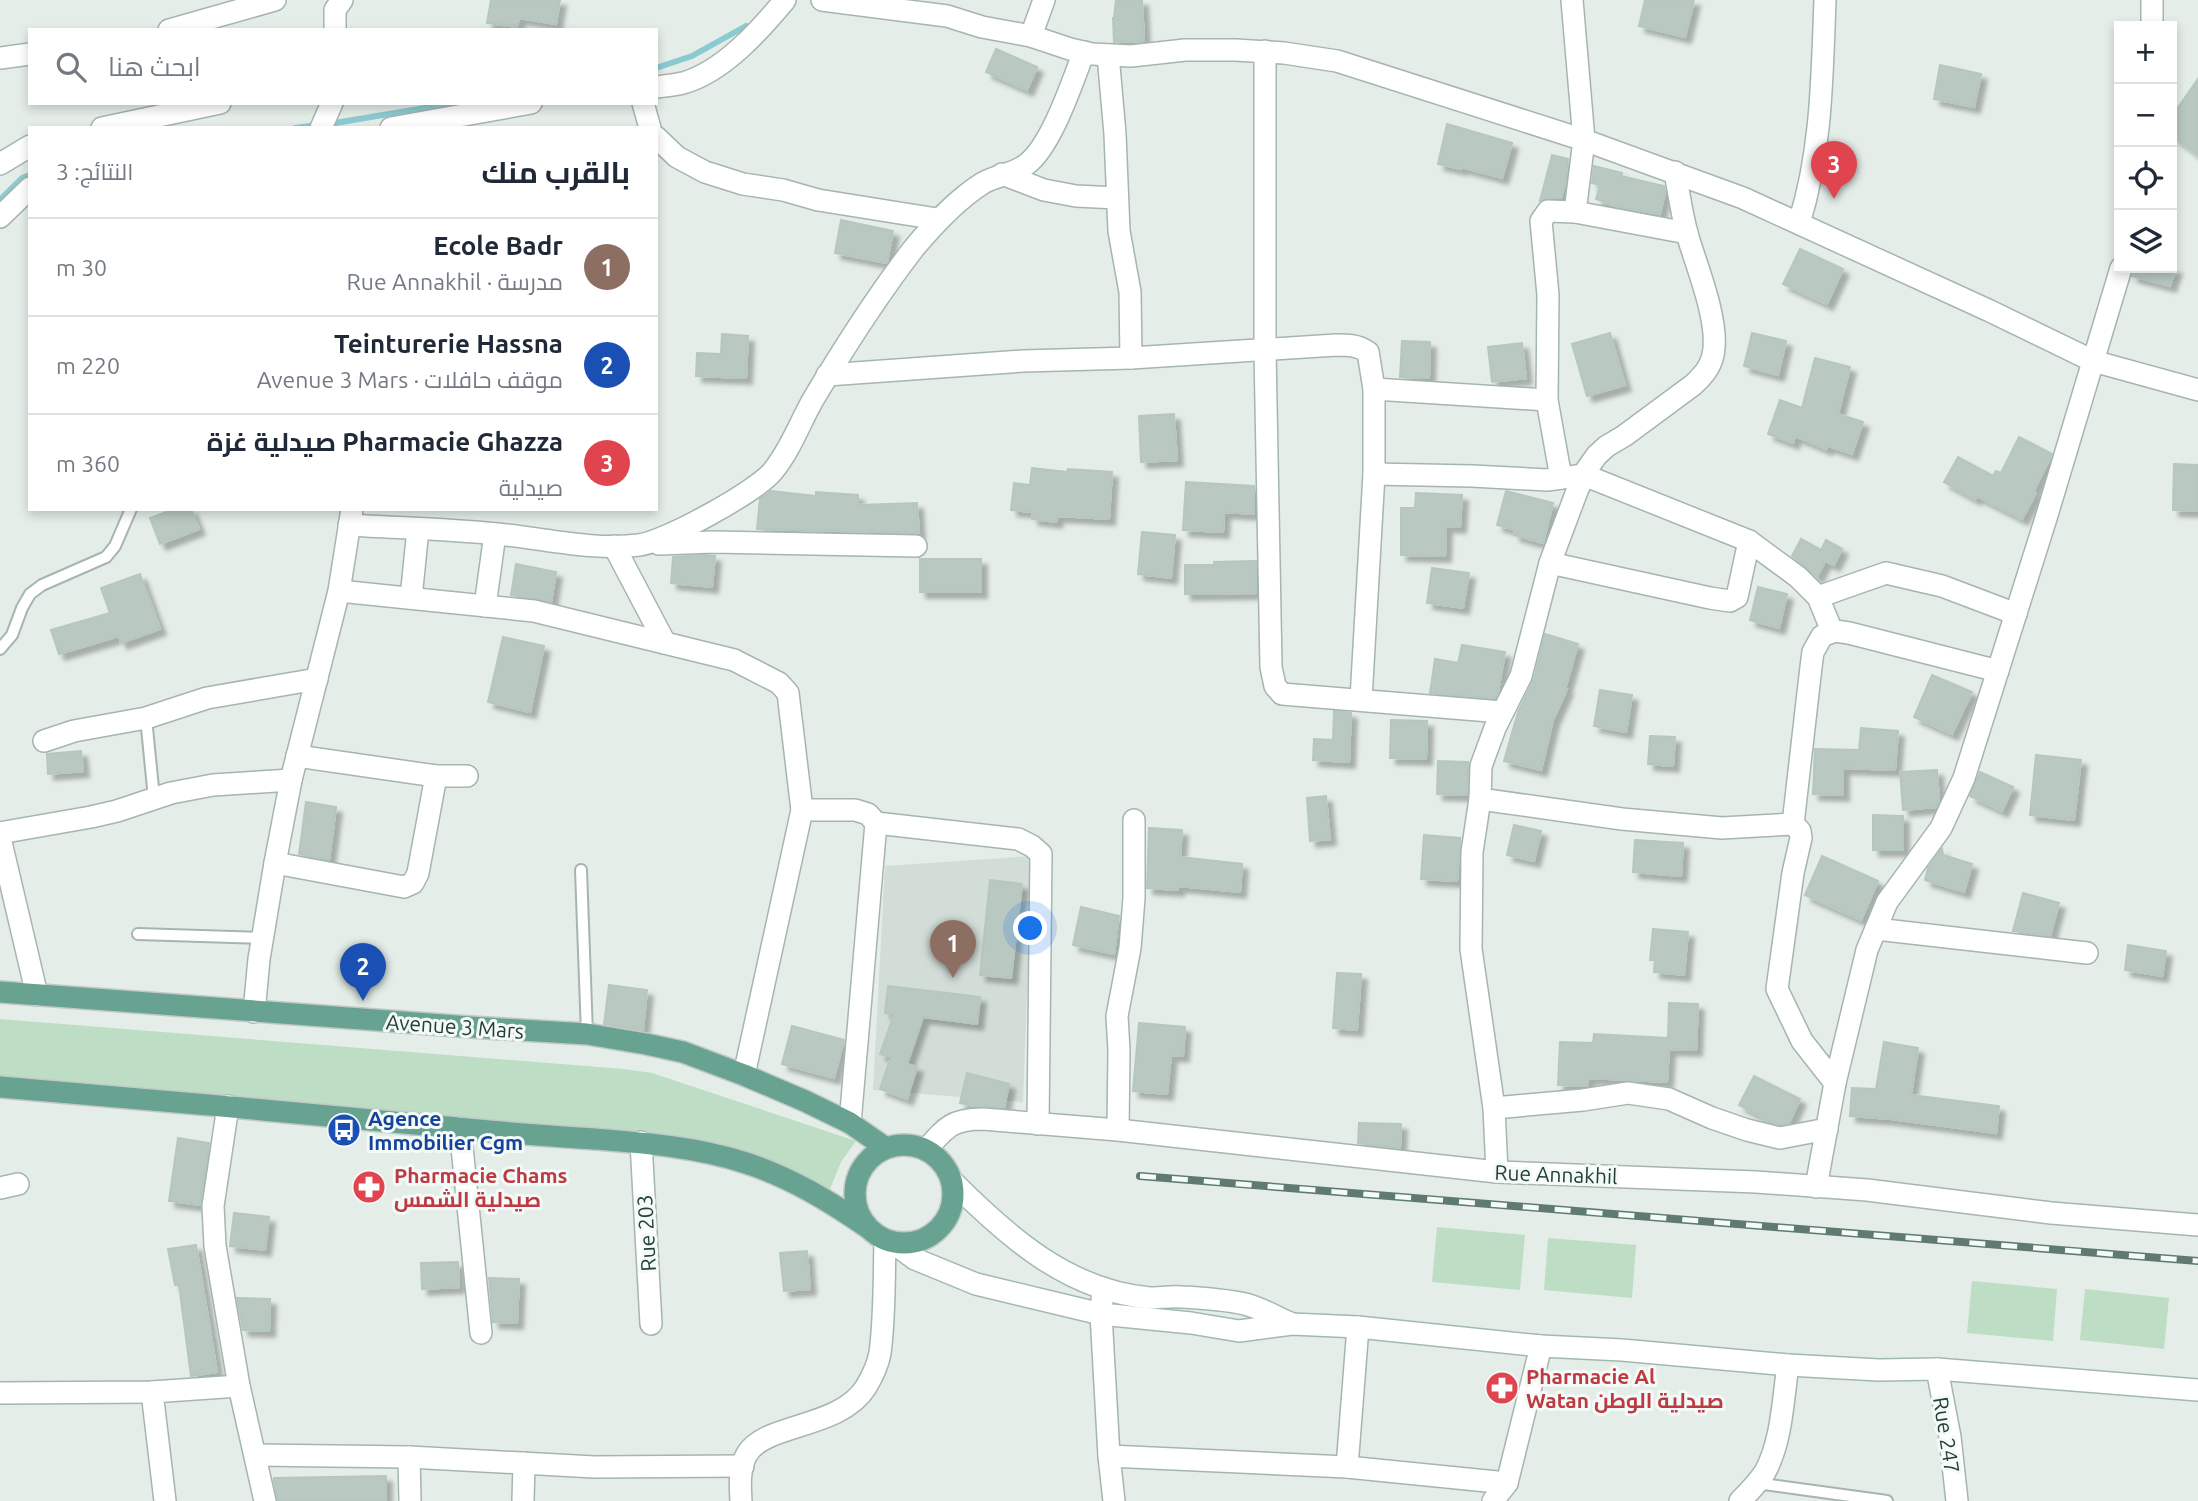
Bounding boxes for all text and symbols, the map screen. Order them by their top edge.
map controls [2114,21,2177,273]
button: + [2114,21,2177,84]
search box [28,28,658,105]
icon: search [52,48,90,86]
text: ابحث هنا [108,52,201,81]
button: − [2114,84,2177,147]
pin: 3 [1811,141,1857,199]
button: locate [2114,147,2177,210]
text: بالقرب منك [481,155,630,189]
text: النتائج: 3 [56,159,133,184]
button: layers [2114,210,2177,273]
text: Ecole Badr [433,231,563,260]
text: 30 m [56,255,107,280]
text: 1 [601,255,614,280]
text: مدرسة · Rue Annakhil [347,269,563,294]
text: Teinturerie Hassna [334,329,563,358]
text: 220 m [56,353,120,378]
text: 2 [601,353,614,378]
text: موقف حافلات · Avenue 3 Mars [257,367,563,392]
text: Pharmacie Ghazza صيدلية غزة [207,427,563,456]
text: 360 m [56,451,120,476]
text: 3 [601,451,614,476]
text: صيدلية [499,475,563,500]
your location [1013,911,1047,945]
pin: 1 [930,920,976,978]
pin: 2 [340,943,386,1001]
street label: Avenue 3 Mars [385,1009,525,1043]
place label: Agence Immobilier Cgm [368,1106,523,1154]
bus stop icon: Agence Immobilier Cgm [325,1111,363,1149]
street label: Rue Annakhil [1494,1160,1618,1188]
place label: Pharmacie Chams صيدلية الشمس [394,1163,568,1212]
pharmacy icon: Pharmacie Chams صيدلية الشمس [350,1168,388,1206]
street label: Rue 203 [632,1194,660,1272]
place label: Pharmacie Al Watan صيدلية الوطن [1526,1364,1724,1414]
pharmacy icon: Pharmacie Al Watan صيدلية الوطن [1483,1369,1521,1407]
street label: Rue 247 [1929,1395,1965,1475]

